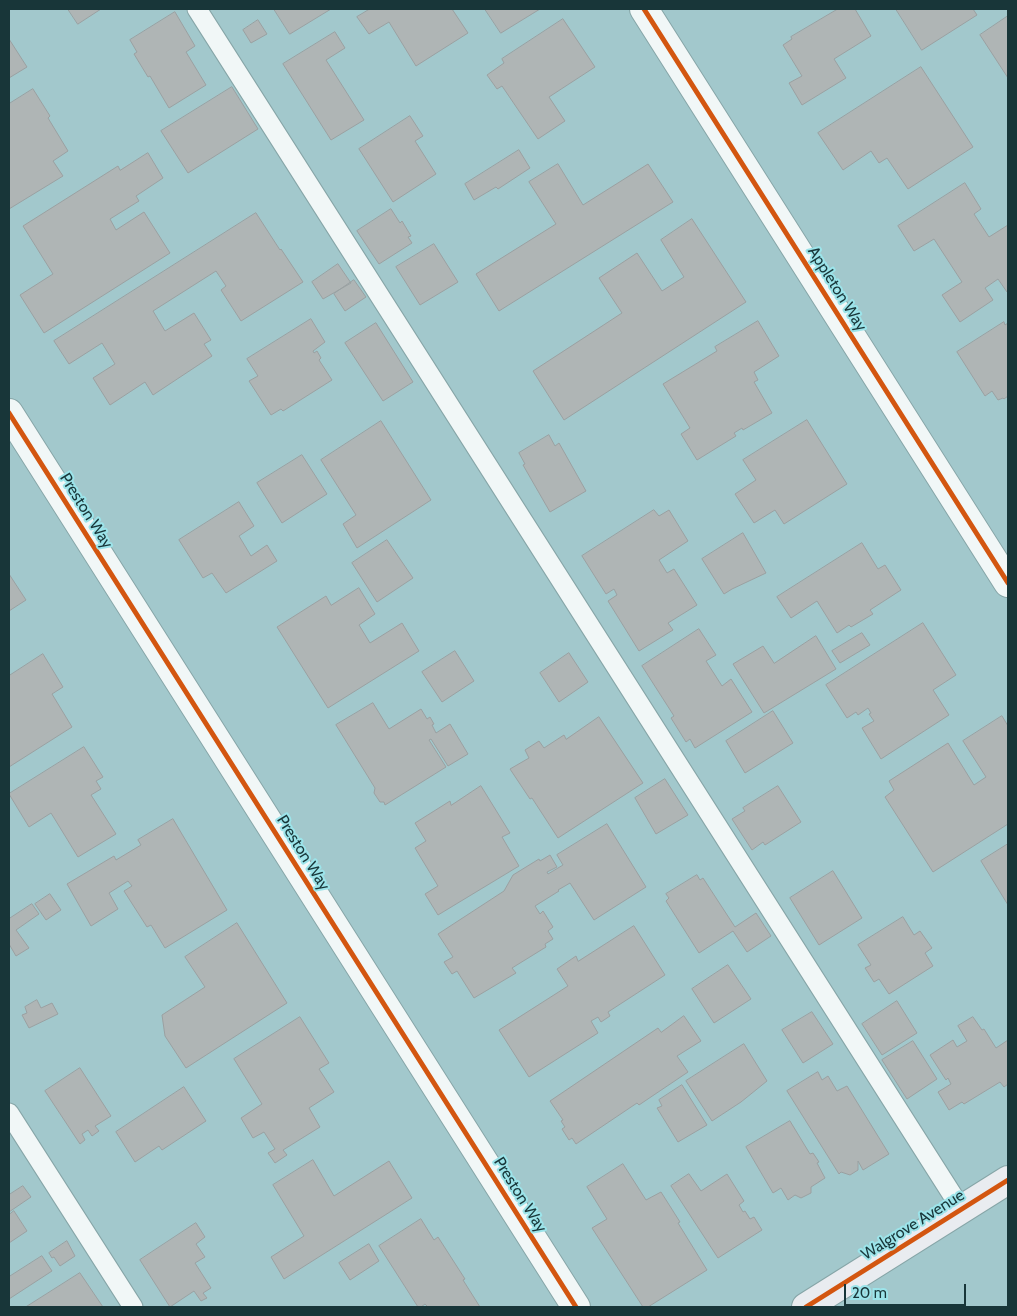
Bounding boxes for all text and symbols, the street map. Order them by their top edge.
street label: Appleton Way [803,243,871,335]
street label: Preston Way [55,470,117,552]
street label: Preston Way [272,812,334,894]
street label: Preston Way [489,1154,551,1236]
street label: Walgrove Avenue [858,1186,968,1264]
scale bar [847,1274,970,1306]
text: 20 m [852,1284,887,1302]

